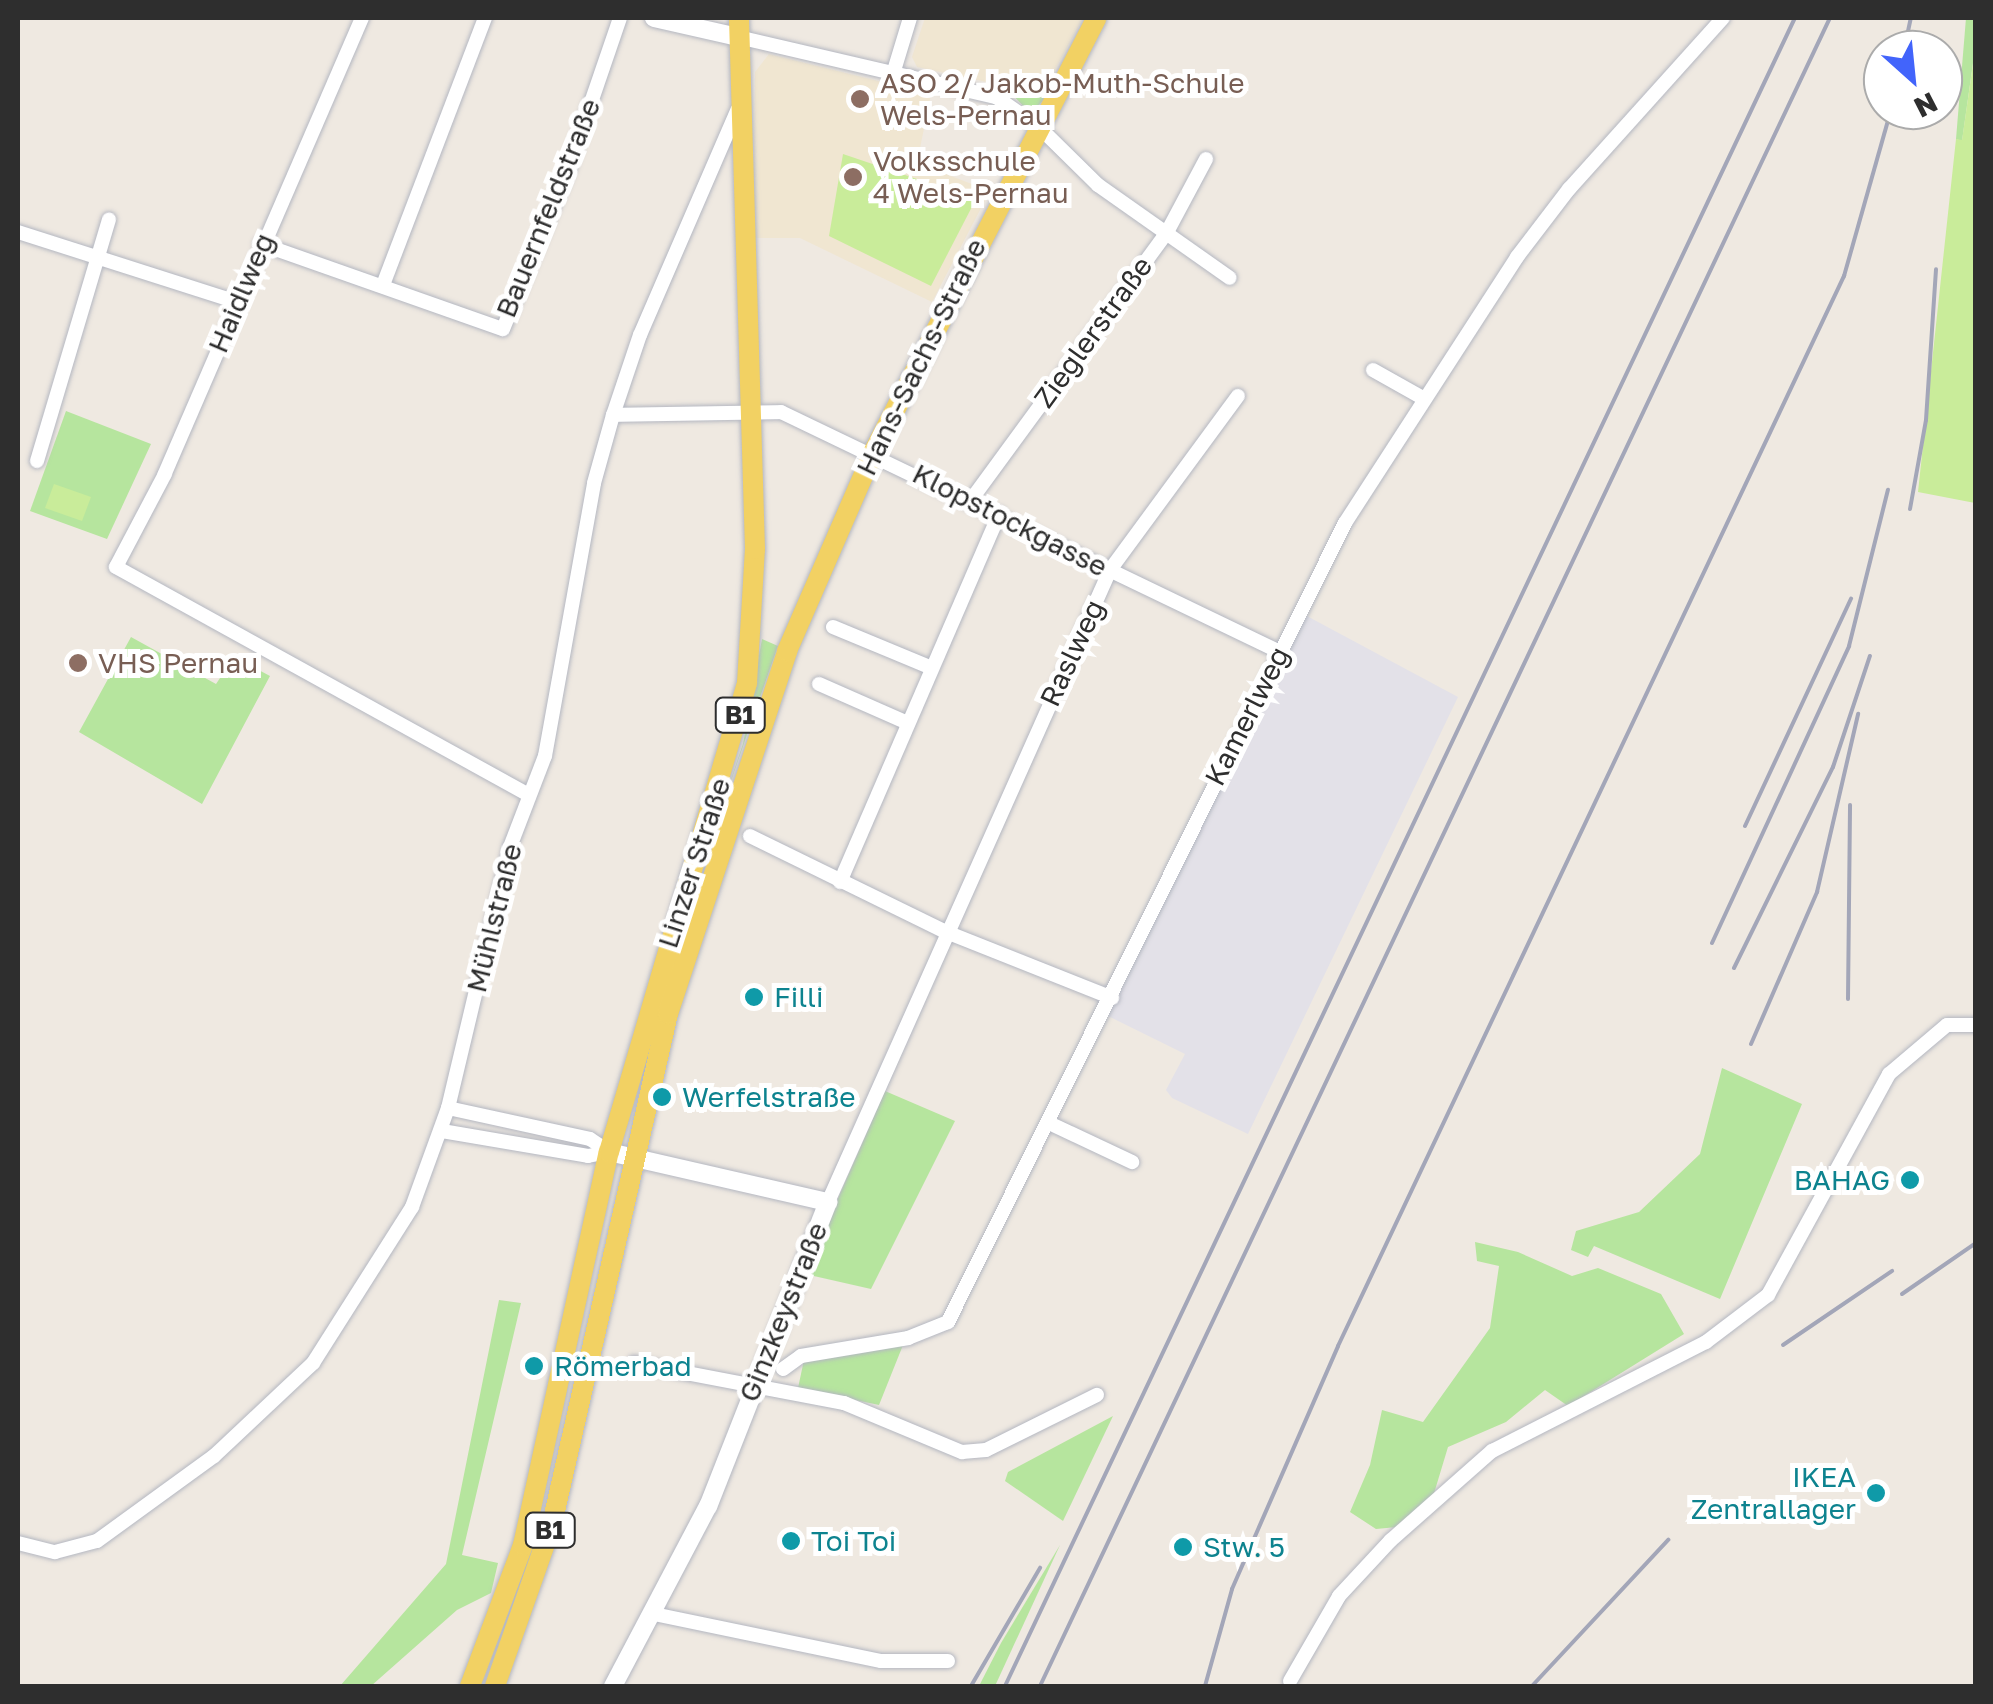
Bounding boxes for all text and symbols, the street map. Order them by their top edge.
north arrow [1863,30,1963,130]
place label: ASO 2/ Jakob-Muth-Schule Wels-Pernau [880,66,1244,132]
text: N [1909,86,1943,125]
marker: ASO 2/ Jakob-Muth-Schule Wels-Pernau [849,88,871,110]
street label: Bauernfeldstraße [489,94,607,322]
place label: Volksschule 4 Wels-Pernau [873,144,1069,210]
marker: Volksschule 4 Wels-Pernau [842,166,864,188]
street label: Haidlweg [201,228,281,358]
street label: Hans-Sachs-Straße [849,233,993,481]
street label: Zieglerstraße [1027,250,1159,414]
street label: Klopstockgasse [907,456,1113,584]
street label: Raslweg [1033,594,1111,712]
street label: Kamerlweg [1198,641,1296,791]
place label: VHS Pernau [98,646,258,680]
marker: VHS Pernau [67,652,89,674]
road number: B1 [712,695,768,735]
street label: Linzer Straße [651,774,737,952]
street label: Mühlstraße [459,840,529,996]
place label: Filli [774,980,824,1014]
marker: Filli [743,986,765,1008]
place label: Werfelstraße [682,1080,856,1114]
marker: Werfelstraße [651,1086,673,1108]
place label: BAHAG [1794,1163,1890,1197]
marker: BAHAG [1899,1169,1921,1191]
street label: Ginzkeystraße [732,1217,834,1407]
place label: Römerbad [554,1349,692,1383]
marker: Römerbad [523,1355,545,1377]
place label: IKEA Zentrallager [1691,1460,1856,1526]
marker: IKEA Zentrallager [1865,1482,1887,1504]
road number: B1 [522,1510,578,1550]
place label: Toi Toi [811,1524,896,1558]
marker: Toi Toi [780,1530,802,1552]
place label: Stw. 5 [1203,1530,1285,1564]
marker: Stw. 5 [1172,1536,1194,1558]

